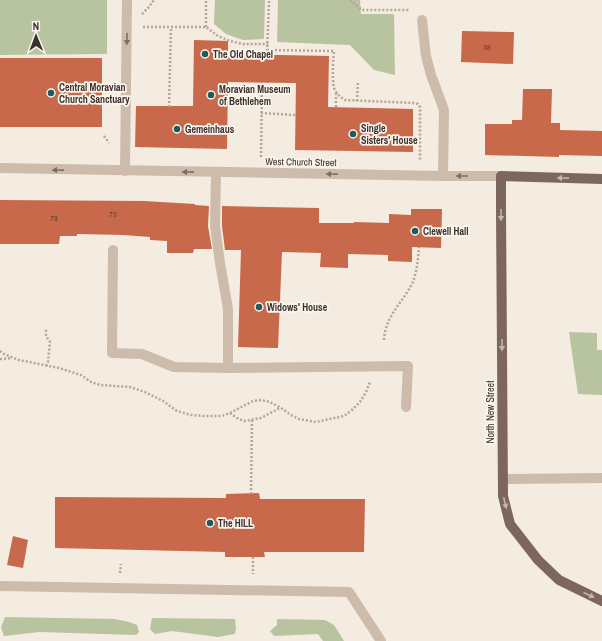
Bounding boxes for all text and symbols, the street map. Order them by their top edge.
north arrow [16,16,56,56]
text: N [32,19,39,33]
one-way arrow [123,33,130,45]
house number: 38 [483,42,491,52]
place label: The Old Chapel [213,48,273,61]
marker: The Old Chapel [200,49,210,59]
place label: Central Moravian Church Sanctuary [59,81,130,106]
place label: Moravian Museum of Bethlehem [219,83,291,108]
marker: Central Moravian Church Sanctuary [46,88,56,98]
marker: Moravian Museum of Bethlehem [206,90,216,100]
place label: Single Sisters' House [361,122,418,147]
place label: Gemeinhaus [185,123,235,136]
marker: Gemeinhaus [172,124,182,134]
marker: Single Sisters' House [348,129,358,139]
street label: West Church Street [265,155,338,169]
one-way arrow [52,166,64,173]
one-way arrow [181,169,194,175]
one-way arrow [326,171,338,178]
one-way arrow [455,173,468,179]
one-way arrow [556,175,569,181]
house number: 73 [109,209,117,219]
one-way arrow [498,209,504,222]
house number: 79 [50,213,58,223]
place label: Clewell Hall [423,225,469,238]
marker: Clewell Hall [410,226,420,236]
place label: Widows' House [267,301,328,314]
marker: Widows' House [254,302,264,312]
one-way arrow [499,339,505,352]
street label: North New Street [484,380,497,443]
one-way arrow [502,497,508,509]
place label: The HILL [218,517,253,530]
marker: The HILL [205,518,215,528]
one-way arrow [584,592,595,598]

